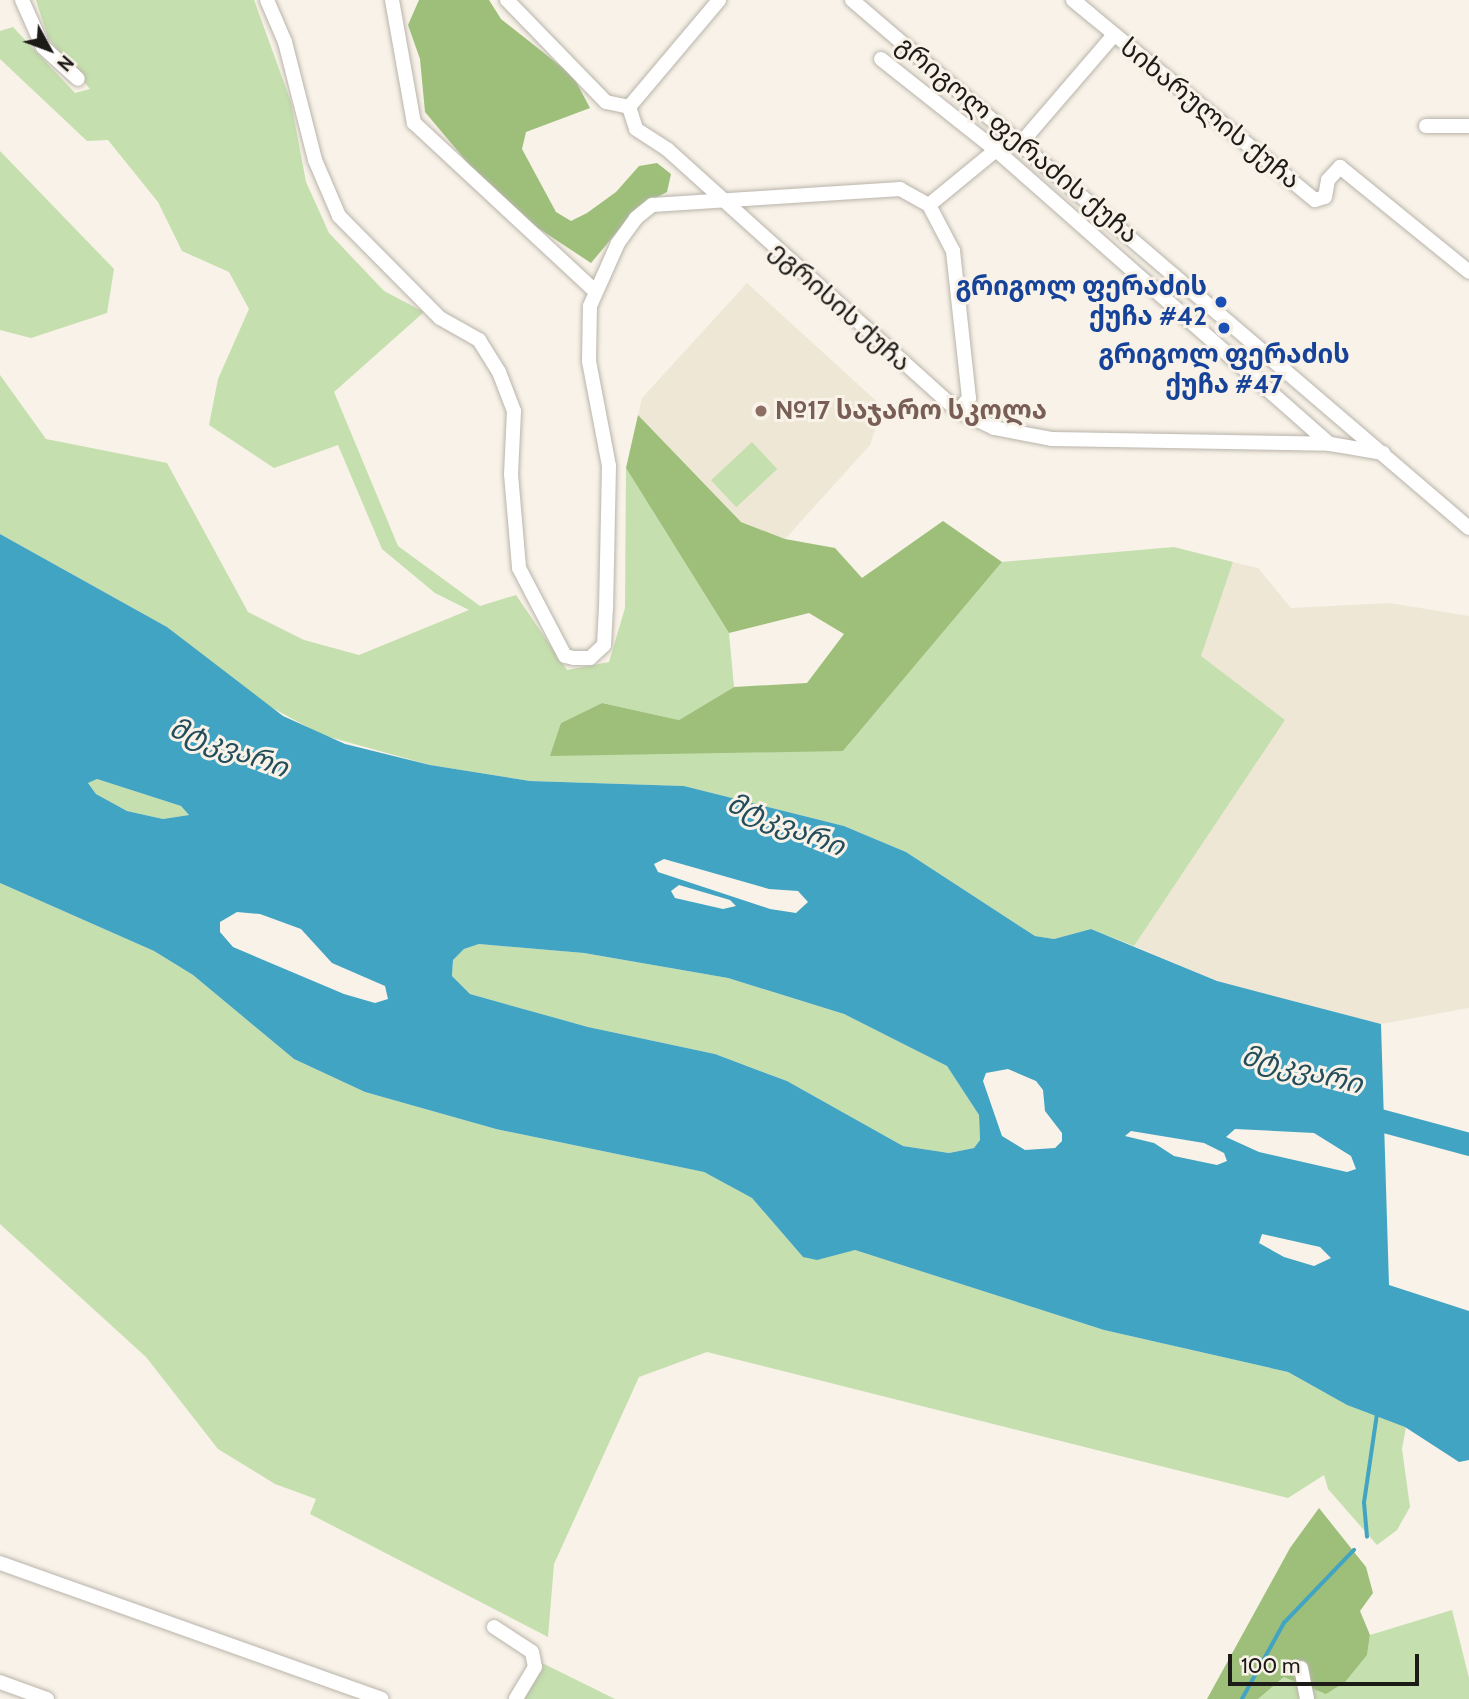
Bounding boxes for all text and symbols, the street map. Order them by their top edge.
north arrow [14,14,84,84]
street label: გრიგოლ ფერაძის ქუჩა [890,30,1144,250]
street label: სიხარულის ქუჩა [1114,32,1306,196]
text: N [52,50,78,76]
street label: ეგრისის ქუჩა [763,236,917,378]
place label: გრიგოლ ფერაძის ქუჩა #42 [956,271,1207,332]
marker: გრიგოლ ფერაძის ქუჩა #42 [1213,294,1229,310]
marker: გრიგოლ ფერაძის ქუჩა #47 [1216,320,1232,336]
place label: გრიგოლ ფერაძის ქუჩა #47 [1098,339,1350,400]
place label: №17 საჯარო სკოლა [775,395,1047,427]
marker: №17 საჯარო სკოლა [753,403,769,419]
water label: მტკვარი [165,710,293,784]
water label: მტკვარი [722,785,850,863]
water label: მტკვარი [1238,1038,1366,1100]
scale bar [1231,1640,1422,1684]
text: 100 m [1241,1653,1300,1678]

